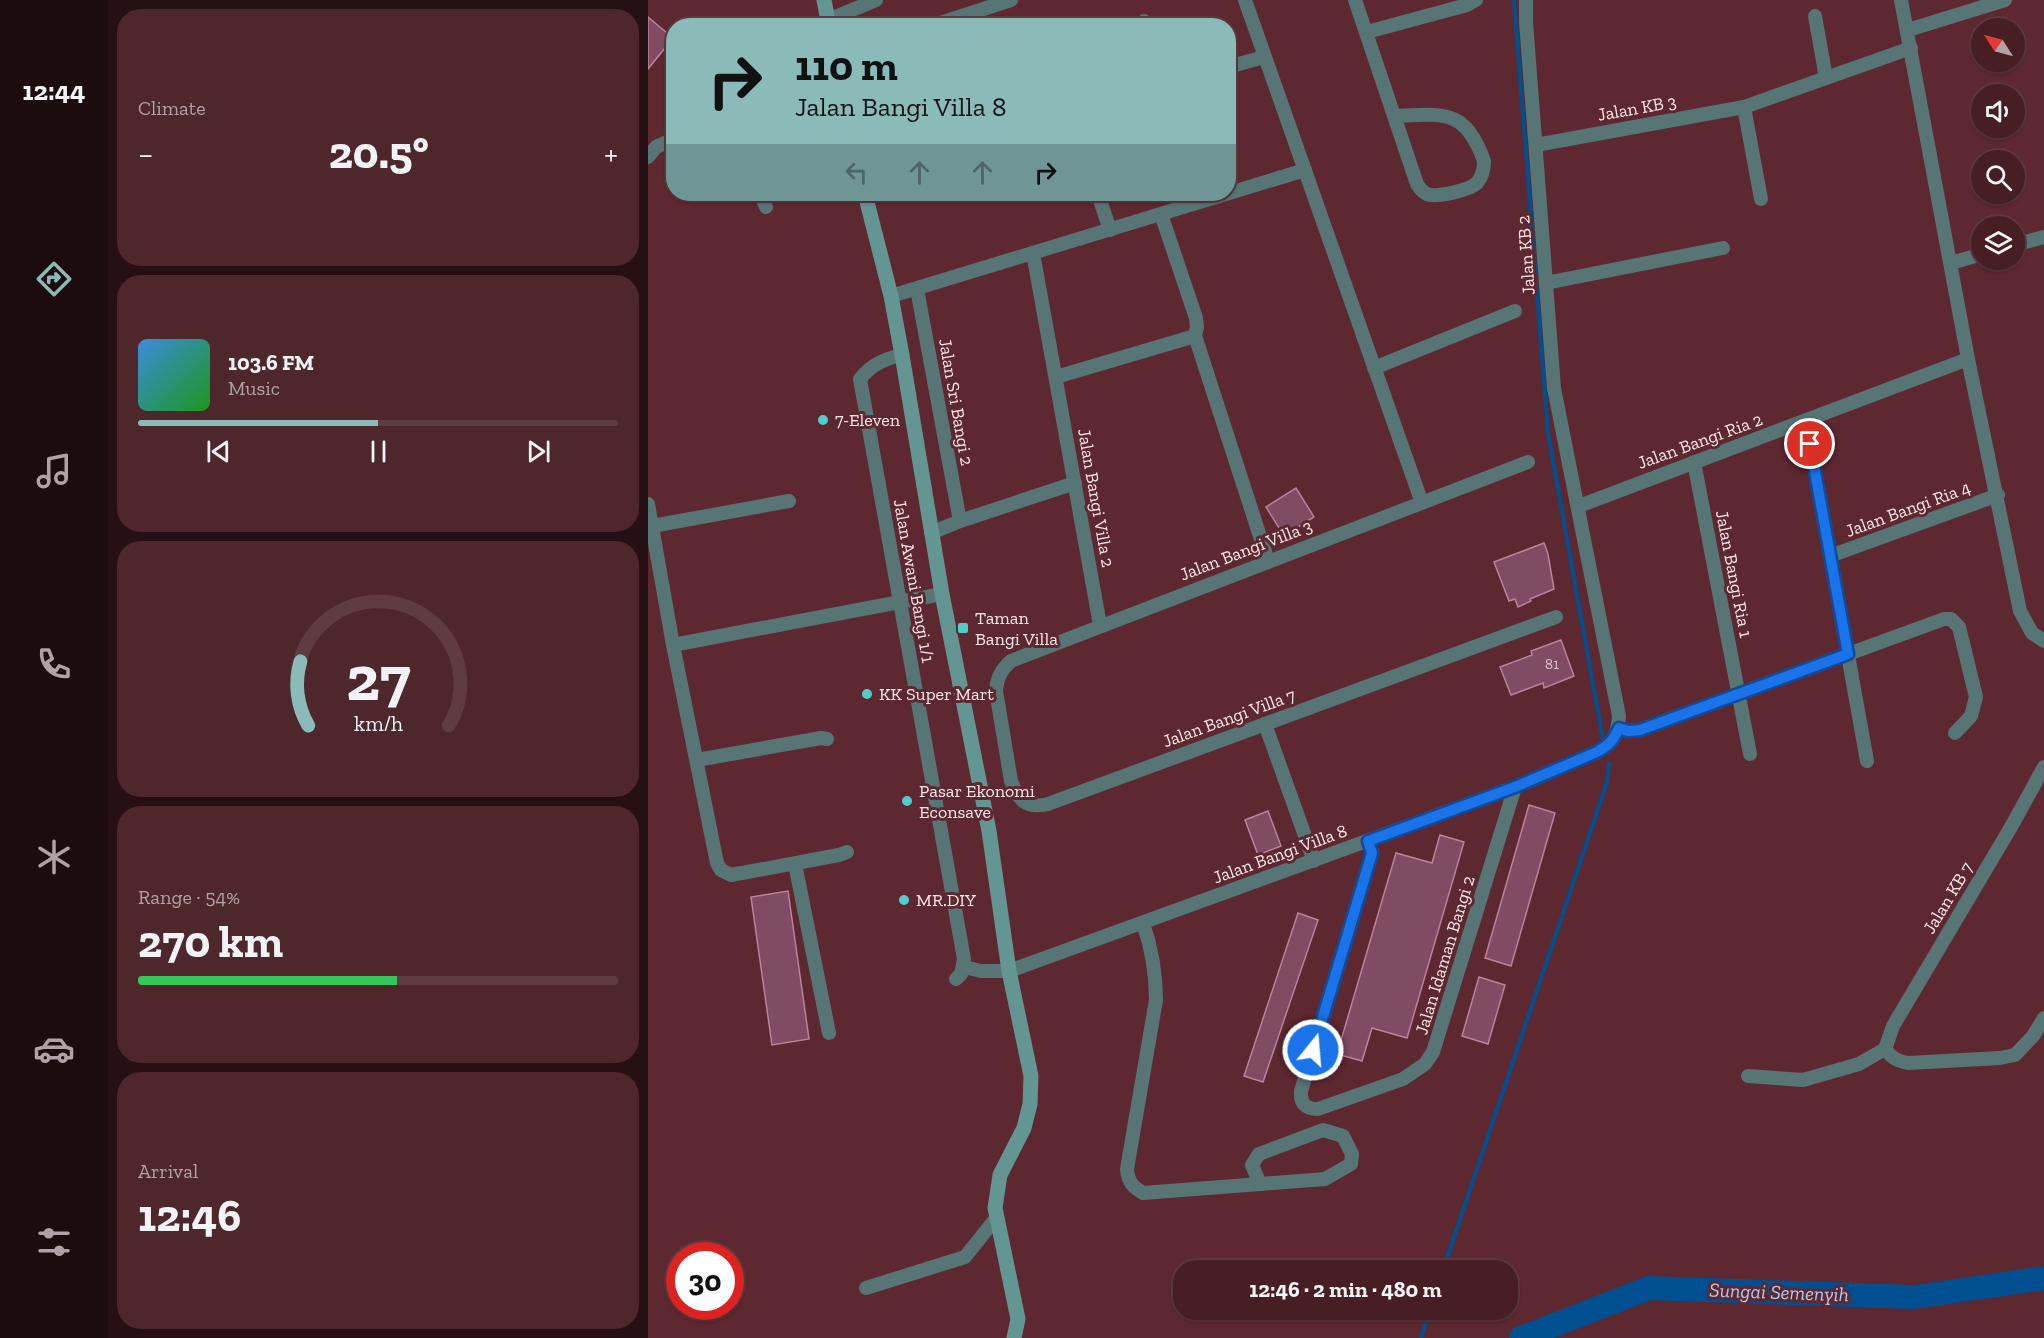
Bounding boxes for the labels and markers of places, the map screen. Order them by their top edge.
place label: 7-Eleven [835,409,901,431]
marker: 7-Eleven [816,413,830,427]
pin [1784,418,1835,469]
place label: Taman Bangi Villa [975,607,1058,650]
marker: Taman Bangi Villa [956,621,970,635]
place label: KK Super Mart [879,683,994,705]
marker: KK Super Mart [860,687,874,701]
place label: Pasar Ekonomi Econsave [919,780,1035,823]
marker: Pasar Ekonomi Econsave [900,794,914,808]
place label: MR.DIY [916,889,976,911]
marker: MR.DIY [897,893,911,907]

